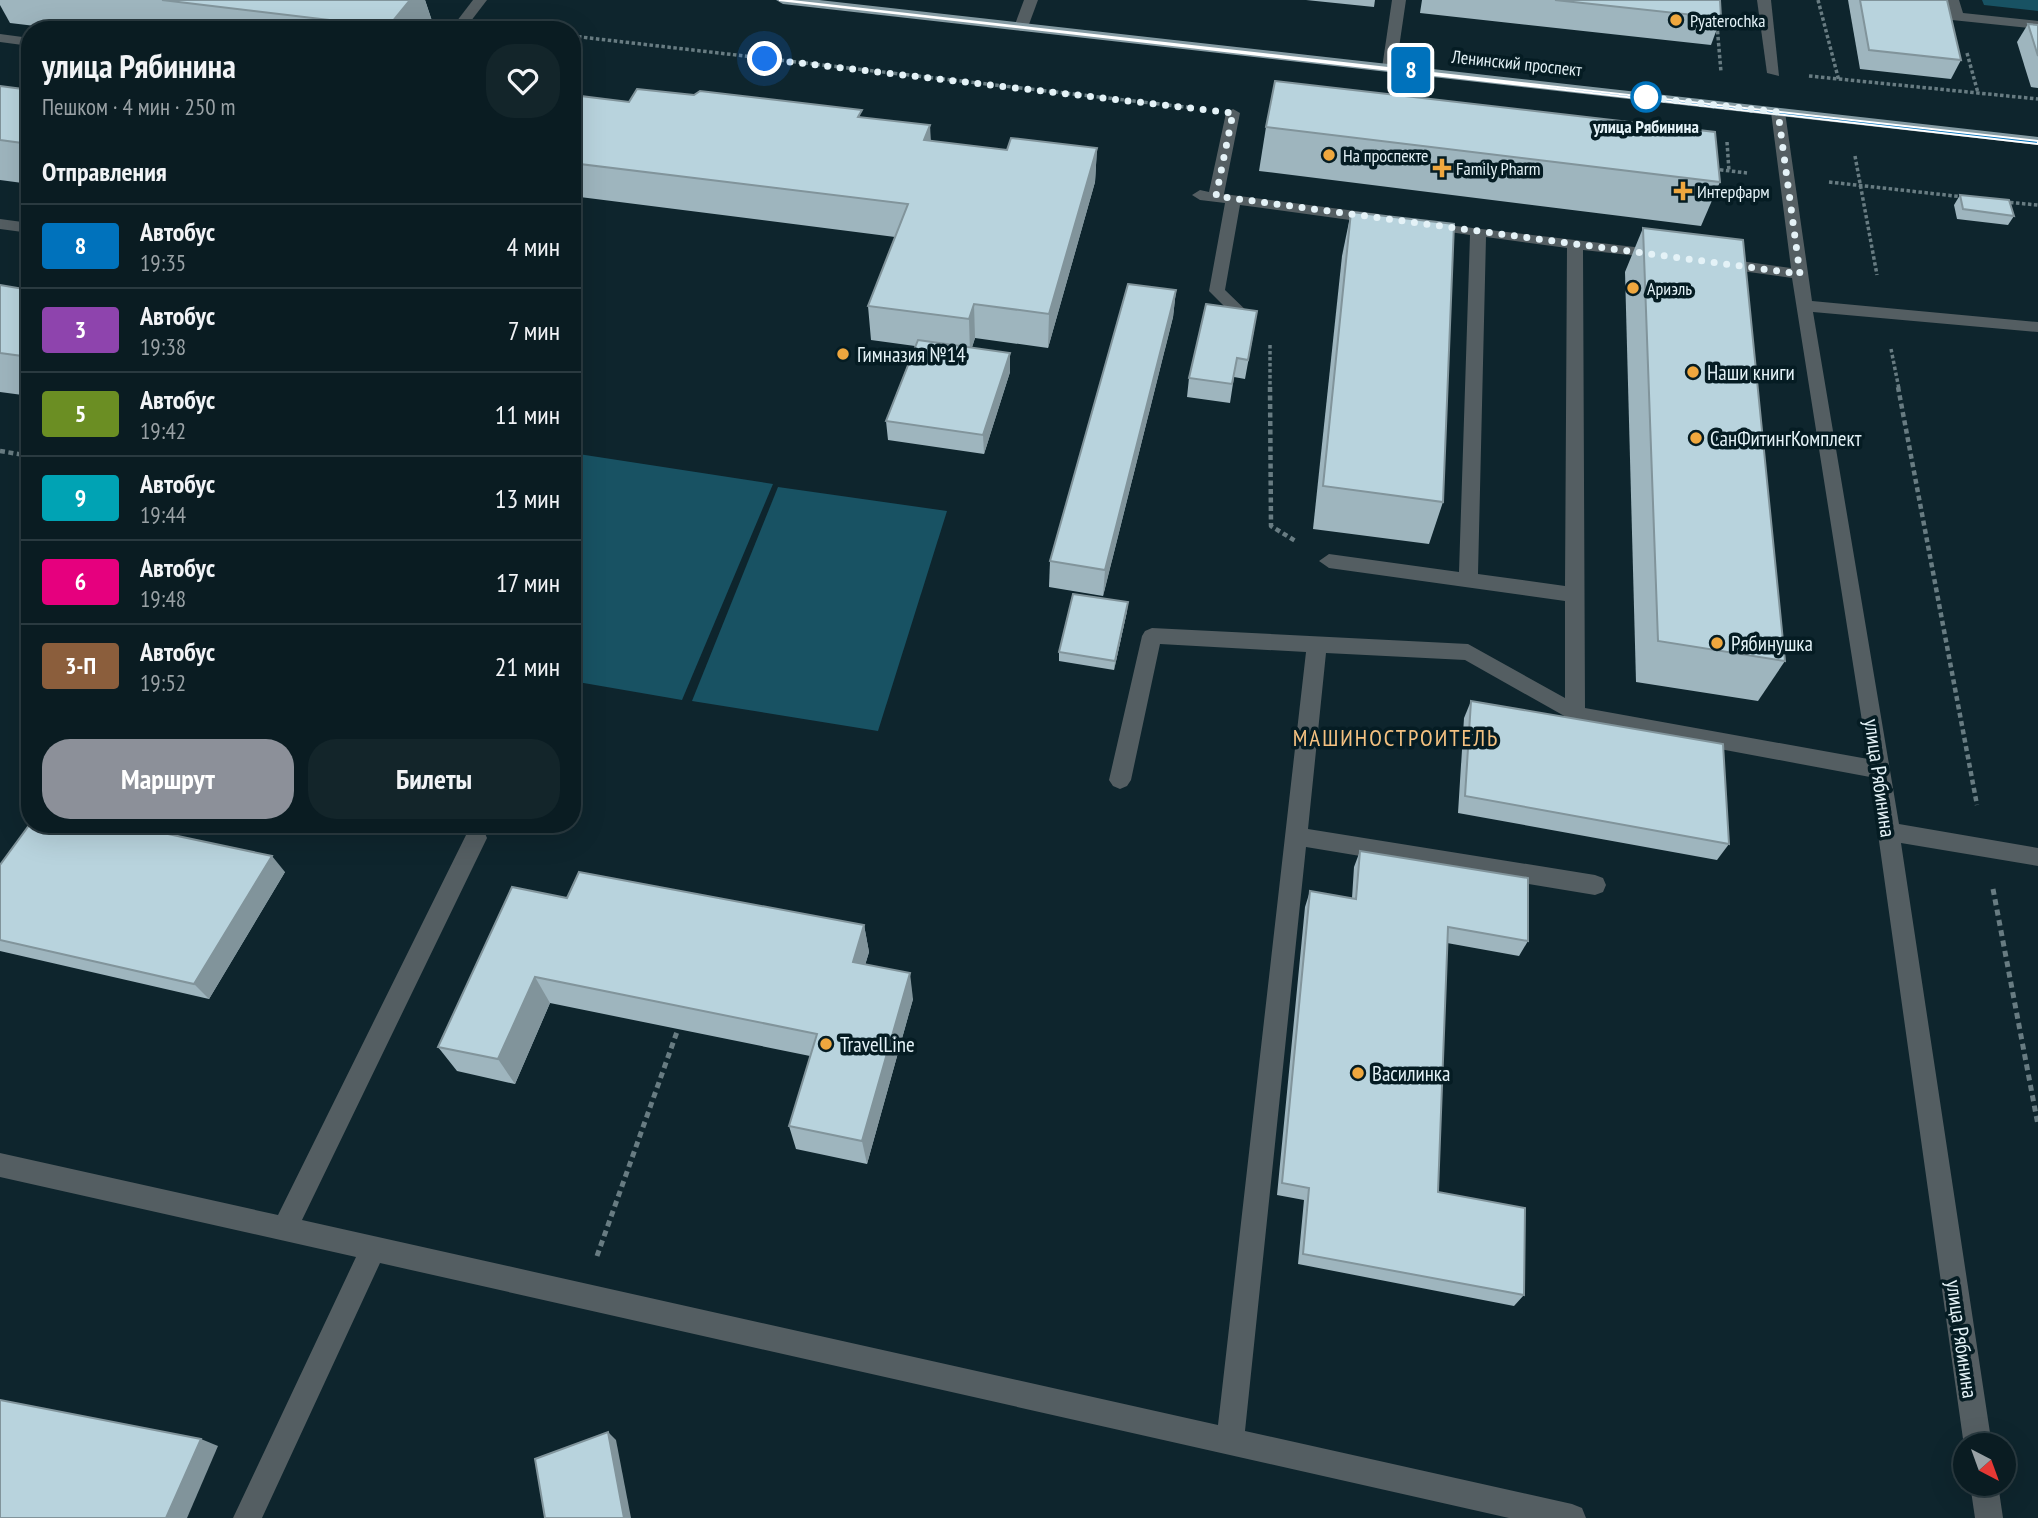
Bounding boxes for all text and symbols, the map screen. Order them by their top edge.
place label: Pyaterochka [1690,9,1766,32]
marker: Pyaterochka [1668,12,1684,28]
your location [747,41,782,76]
text: улица Рябинина [42,44,236,87]
button: heart [486,44,560,118]
street label: Ленинский проспект [1450,45,1583,81]
line badge: 8 [1388,47,1434,93]
text: 8 [1405,54,1417,85]
marker: улица Рябинина [1631,82,1661,112]
text: Пешком · 4 мин · 250 m [42,92,235,121]
place label: улица Рябинина [1592,115,1699,138]
place label: На проспекте [1343,144,1429,167]
marker: На проспекте [1321,147,1337,163]
text: Отправления [42,155,167,188]
place label: Family Pharm [1456,157,1540,180]
marker: Family Pharm [1434,160,1450,176]
place label: Интерфарм [1697,180,1770,203]
marker: Интерфарм [1675,183,1691,199]
text: Автобус [140,215,215,248]
text: 8 [75,230,86,261]
text: 4 мин [507,230,560,263]
text: 19:35 [140,248,186,277]
place label: Ариэль [1647,277,1692,300]
marker: Ариэль [1625,280,1641,296]
text: Автобус [140,299,215,332]
text: 3 [75,314,86,345]
text: 7 мин [508,314,560,347]
text: 19:38 [140,332,186,361]
place label: Гимназия №14 [857,341,966,368]
marker: Гимназия №14 [835,346,851,362]
place label: Наши книги [1707,359,1795,386]
marker: Наши книги [1685,364,1701,380]
text: Автобус [140,383,215,416]
text: 5 [75,398,86,429]
text: 11 мин [495,398,560,431]
text: 19:42 [140,416,186,445]
place label: СанФитингКомплект [1710,425,1862,452]
marker: СанФитингКомплект [1688,430,1704,446]
text: Автобус [140,467,215,500]
text: 9 [75,482,86,513]
text: 13 мин [495,482,560,515]
text: 19:44 [140,500,186,529]
text: Автобус [140,551,215,584]
text: 6 [75,566,86,597]
text: 17 мин [496,566,560,599]
text: 19:48 [140,584,186,613]
place label: Рябинушка [1731,630,1813,657]
text: Автобус [140,635,215,668]
marker: Рябинушка [1709,635,1725,651]
text: 3-П [65,650,96,681]
text: 21 мин [495,650,560,683]
text: 19:52 [140,668,186,697]
street label: улица Рябинина [1858,717,1902,839]
district label: МАШИНОСТРОИТЕЛЬ [1293,723,1499,752]
button: Маршрут [42,739,294,819]
button: Билеты [308,739,560,819]
place label: TravelLine [840,1031,915,1058]
marker: TravelLine [818,1036,834,1052]
place label: Василинка [1372,1060,1450,1087]
marker: Василинка [1350,1065,1366,1081]
street label: улица Рябинина [1940,1278,1984,1400]
north arrow [1953,1433,2016,1496]
map controls [1953,1433,2016,1496]

